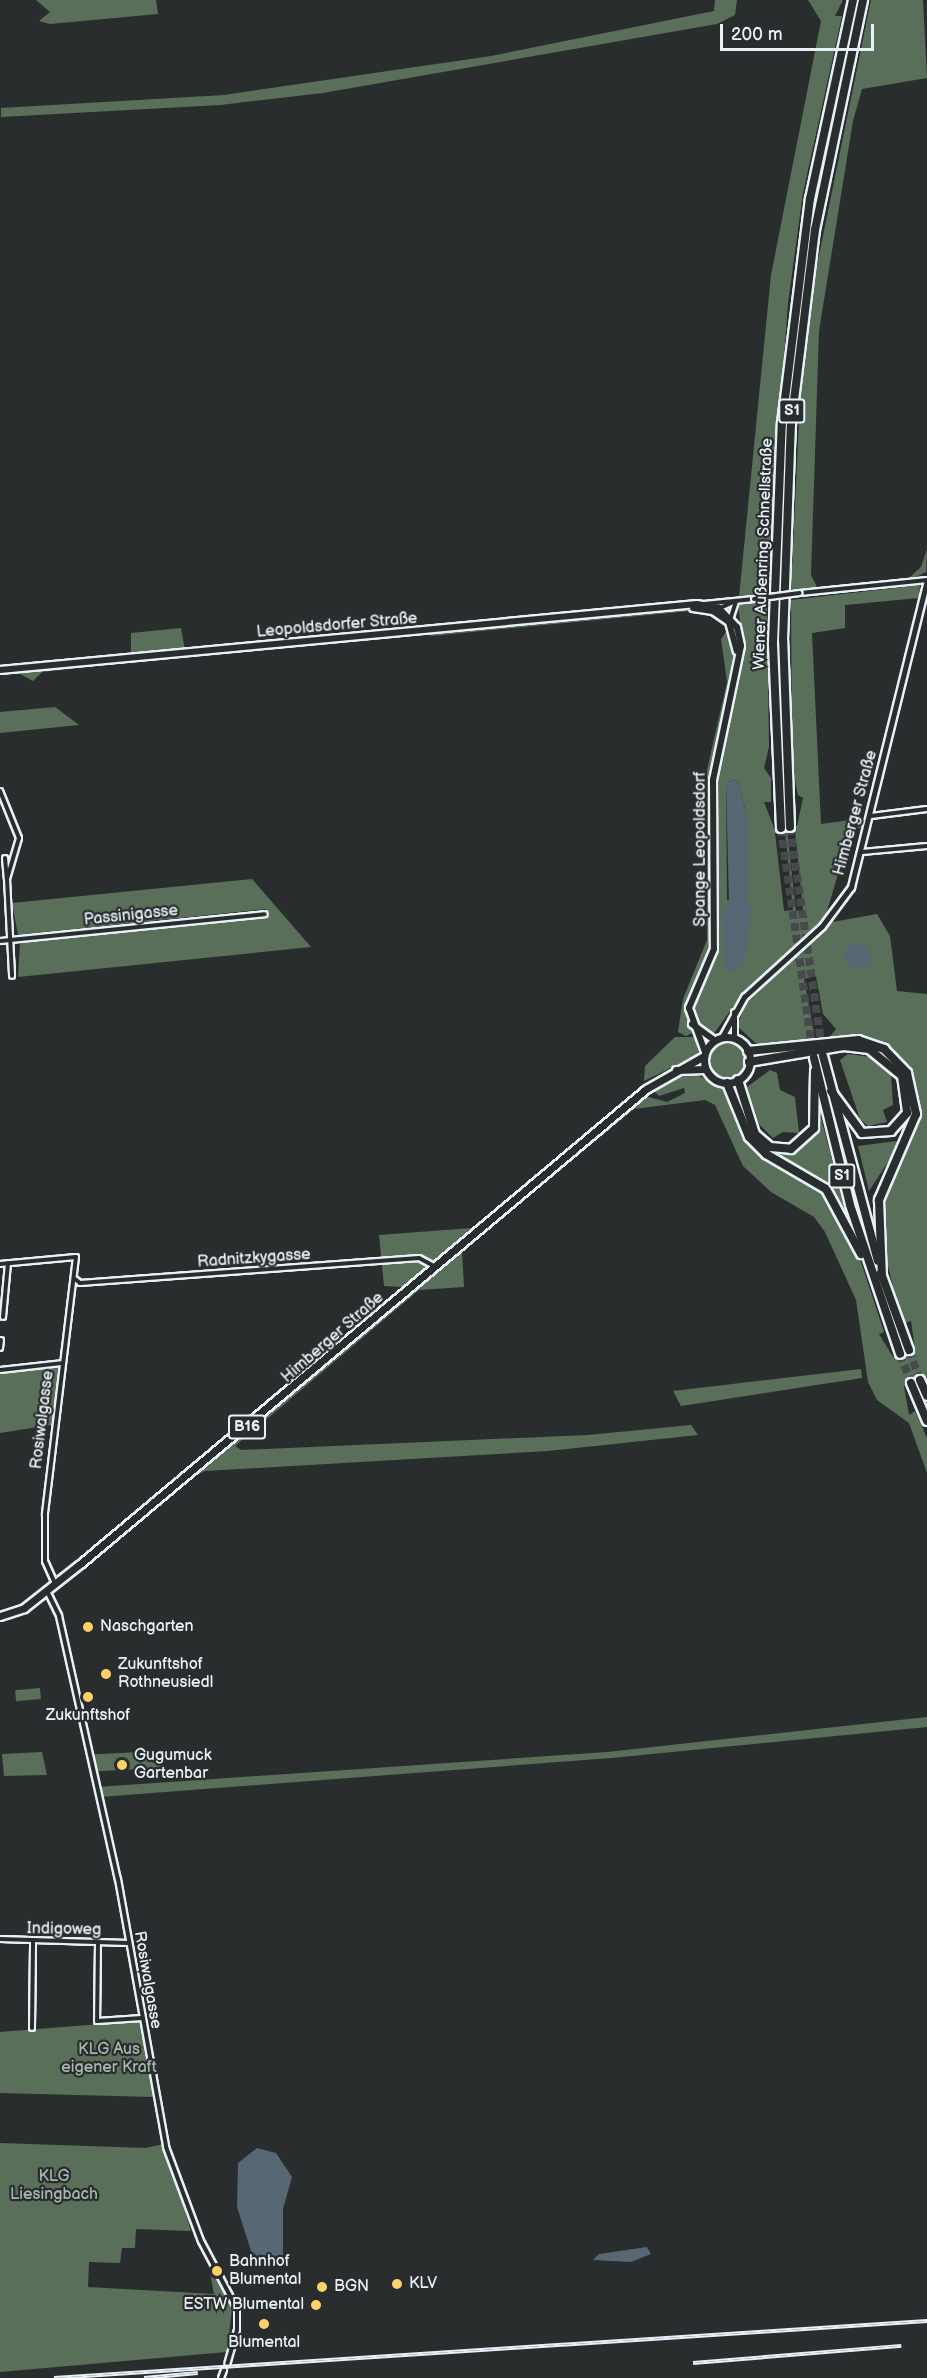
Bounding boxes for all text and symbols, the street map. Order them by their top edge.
scale bar [723,12,878,50]
text: 200 m [731,24,783,45]
road number: S1 [777,399,807,423]
street label: Wiener Außenring Schnellstraße [750,438,778,670]
street label: Leopoldsdorfer Straße [256,609,418,643]
street label: Himberger Straße [830,748,882,878]
street label: Spange Leopoldsdorf [691,771,711,927]
street label: Passinigasse [83,902,179,930]
road number: S1 [827,1164,857,1188]
street label: Radnitzkygasse [197,1245,311,1273]
street label: Himberger Straße [278,1288,388,1388]
street label: Rosiwalgasse [27,1370,59,1470]
road number: B16 [228,1415,266,1439]
place label: Naschgarten [100,1617,194,1637]
marker: Naschgarten [81,1620,95,1634]
place label: Zukunftshof Rothneusiedl [118,1655,213,1693]
marker: Zukunftshof Rothneusiedl [99,1667,113,1681]
marker: Zukunftshof [81,1690,95,1704]
place label: Zukunftshof [46,1706,130,1726]
place label: Gugumuck Gartenbar [134,1746,211,1784]
marker: Gugumuck Gartenbar [115,1758,129,1772]
street label: Indigoweg [27,1920,101,1940]
street label: Rosiwalgasse [129,1930,165,2030]
park label: KLG Aus eigener Kraft [61,2040,157,2078]
park label: KLG Liesingbach [10,2167,98,2205]
place label: Bahnhof Blumental [229,2252,301,2290]
marker: Bahnhof Blumental [210,2264,224,2278]
place label: KLV [409,2274,437,2294]
place label: BGN [334,2277,369,2297]
marker: KLV [390,2277,404,2291]
marker: BGN [315,2280,329,2294]
place label: ESTW Blumental [183,2295,304,2315]
marker: ESTW Blumental [309,2298,323,2312]
marker: Blumental [257,2317,271,2331]
place label: Blumental [228,2333,300,2353]

